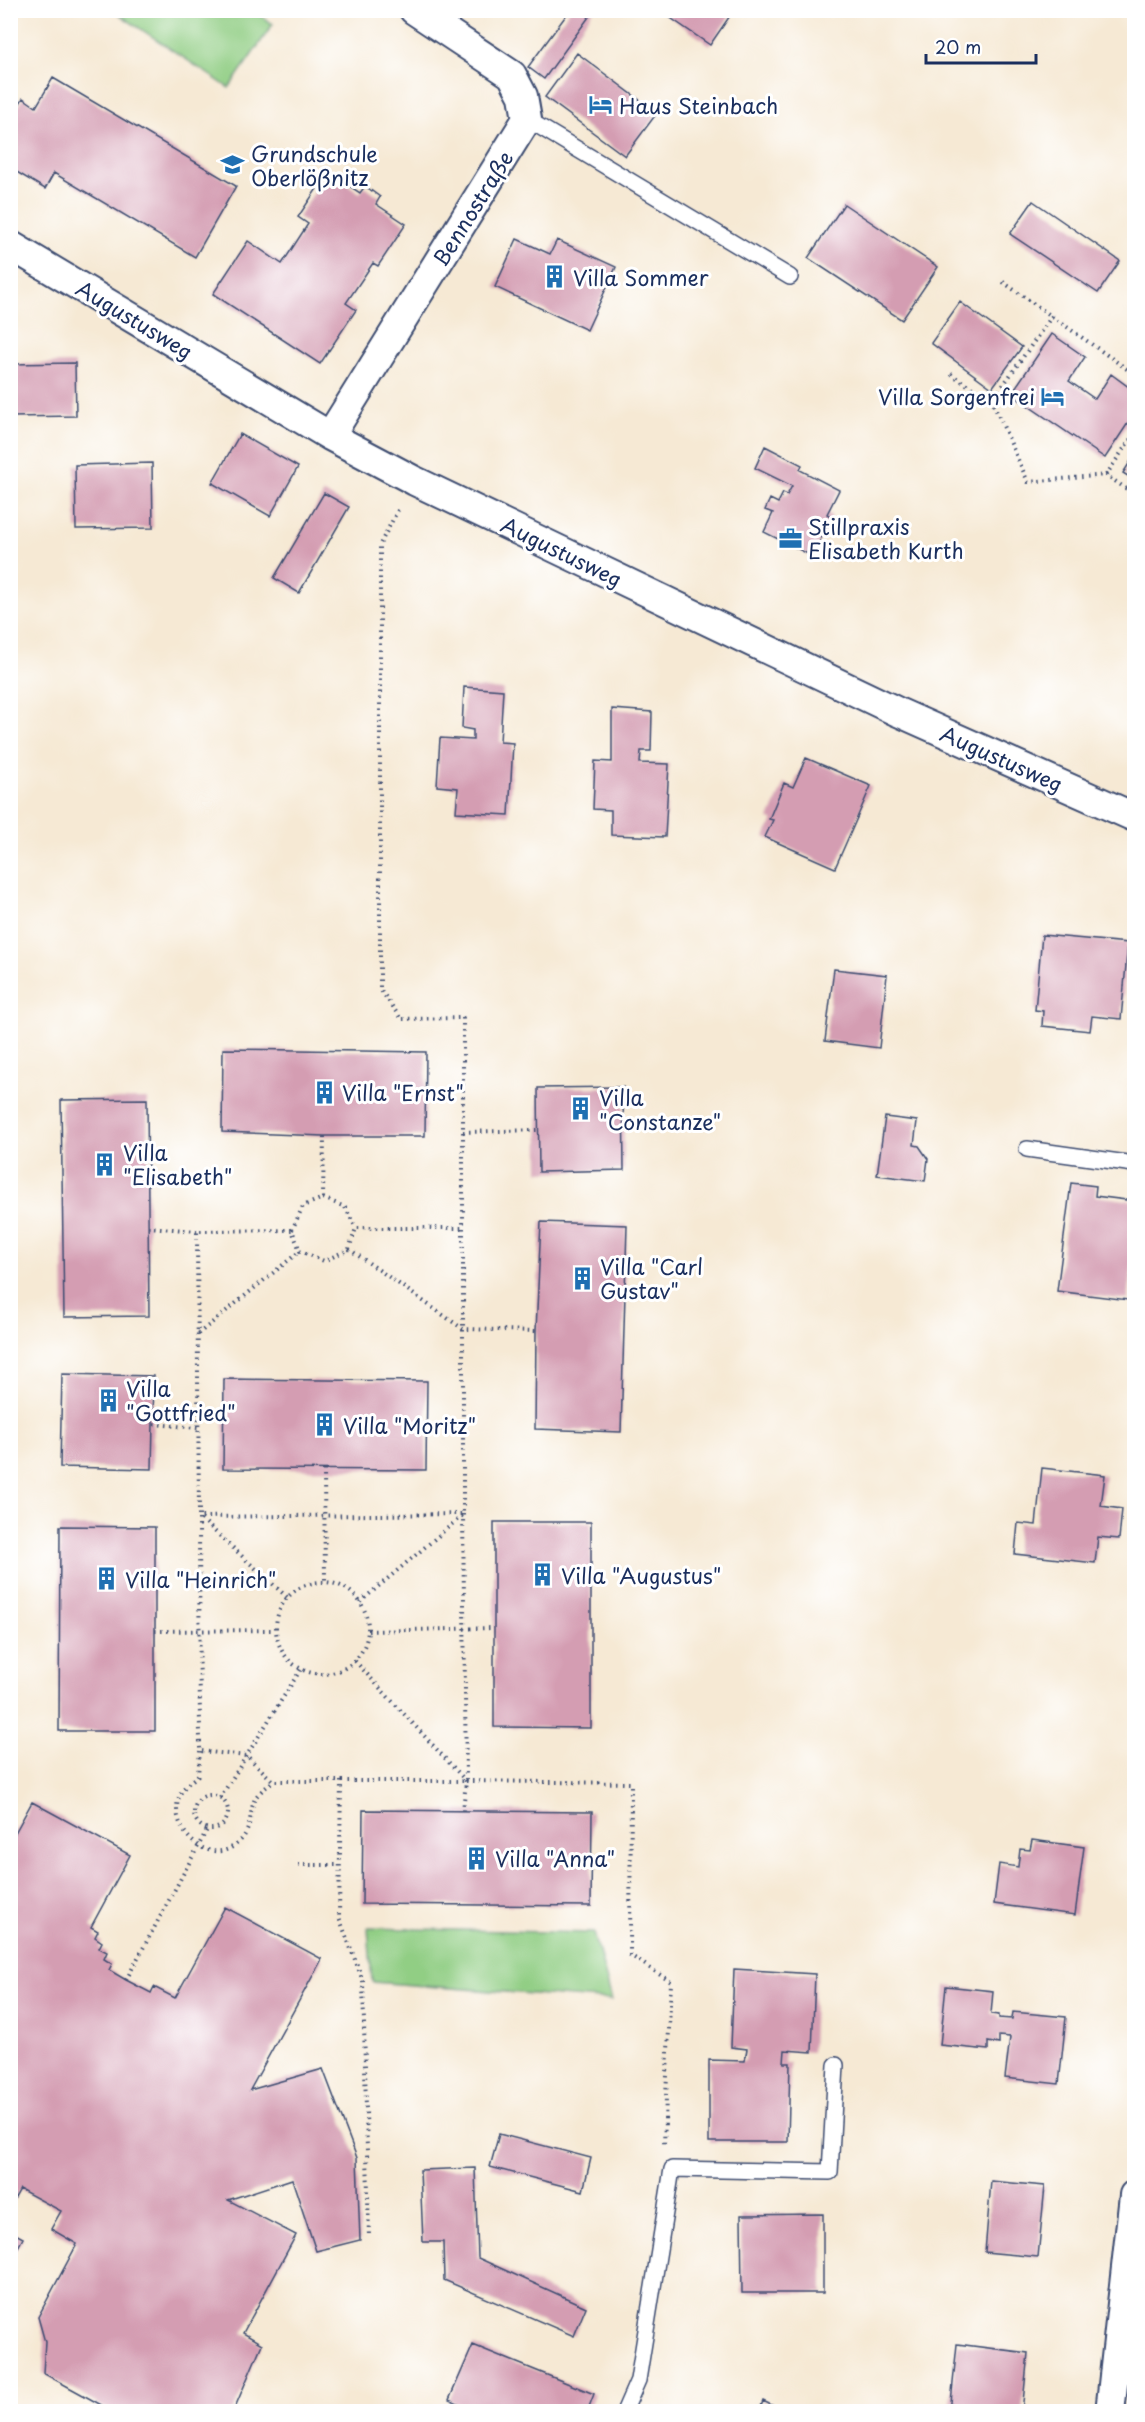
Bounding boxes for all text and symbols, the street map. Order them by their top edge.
scale bar [926,27,1036,65]
text: 20 m [935,33,981,60]
place label: Haus Steinbach [619,89,778,121]
hotel icon: Haus Steinbach [588,92,614,118]
place label: Grundschule Oberlößnitz [251,137,378,193]
street label: Bennostraße [424,144,520,272]
school or university icon: Grundschule Oberlößnitz [220,152,246,178]
place label: Villa Sommer [573,261,709,293]
building icon: Villa Sommer [542,264,568,290]
street label: Augustusweg [70,271,200,367]
place label: Villa Sorgenfrei [878,380,1035,412]
hotel icon: Villa Sorgenfrei [1040,383,1066,409]
street label: Augustusweg [496,508,628,594]
place label: Stillpraxis Elisabeth Kurth [808,510,964,566]
office icon: Stillpraxis Elisabeth Kurth [777,525,803,551]
street label: Augustusweg [936,717,1068,799]
place label: Villa "Ernst" [342,1076,464,1108]
building icon: Villa "Ernst" [311,1079,337,1105]
place label: Villa "Constanze" [599,1081,721,1137]
building icon: Villa "Constanze" [568,1096,594,1122]
place label: Villa "Elisabeth" [123,1136,232,1192]
building icon: Villa "Elisabeth" [92,1151,118,1177]
place label: Villa "Carl Gustav" [600,1250,703,1306]
building icon: Villa "Carl Gustav" [569,1265,595,1291]
place label: Villa "Gottfried" [126,1372,236,1428]
building icon: Villa "Gottfried" [95,1387,121,1413]
place label: Villa "Moritz" [343,1409,476,1441]
building icon: Villa "Moritz" [312,1412,338,1438]
place label: Villa "Augustus" [561,1559,721,1591]
building icon: Villa "Augustus" [530,1562,556,1588]
place label: Villa "Heinrich" [125,1563,276,1595]
building icon: Villa "Heinrich" [94,1566,120,1592]
place label: Villa "Anna" [495,1842,615,1874]
building icon: Villa "Anna" [464,1845,490,1871]

